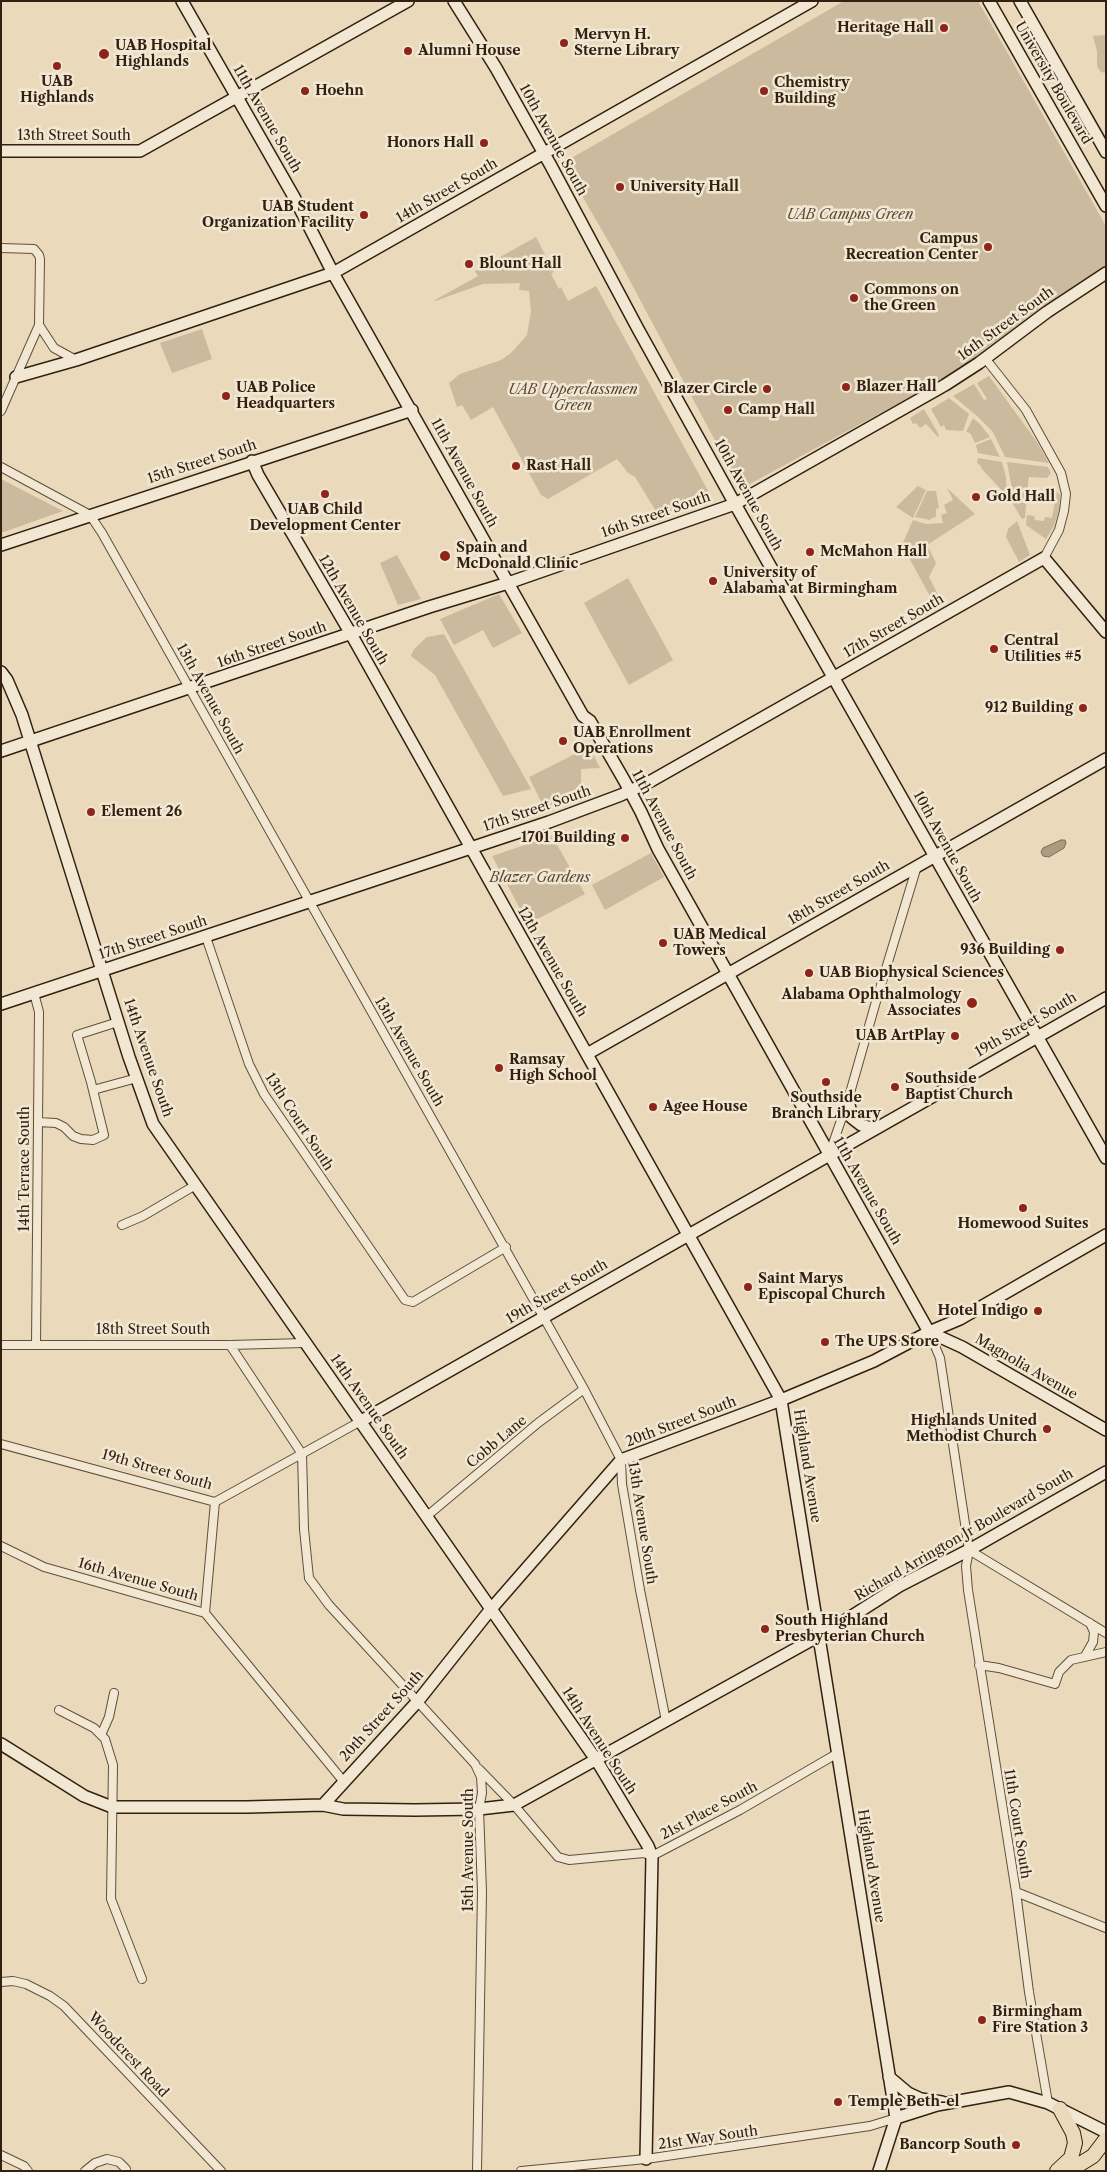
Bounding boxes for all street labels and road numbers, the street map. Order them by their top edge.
street label: University Boulevard [1011,19,1095,147]
street label: 11th Avenue South [229,62,305,176]
street label: 10th Avenue South [515,81,591,199]
street label: 13th Street South [17,128,131,144]
street label: 14th Street South [393,155,501,227]
street label: 16th Street South [955,284,1057,364]
street label: 11th Avenue South [427,416,501,530]
street label: 15th Street South [145,436,259,488]
street label: 10th Avenue South [710,436,786,554]
street label: 16th Street South [599,488,713,542]
street label: 12th Avenue South [315,552,391,668]
street label: 17th Street South [841,590,947,662]
street label: 16th Street South [215,618,329,672]
street label: 13th Avenue South [173,641,247,757]
street label: 11th Avenue South [628,767,700,883]
street label: 17th Street South [481,783,593,835]
street label: 10th Avenue South [909,788,985,906]
street label: 18th Street South [785,857,893,929]
street label: 12th Avenue South [514,904,590,1020]
street label: 17th Street South [97,913,209,963]
street label: 19th Street South [972,989,1080,1061]
street label: 13th Avenue South [371,994,447,1110]
street label: 14th Avenue South [120,997,176,1119]
street label: 13th Court South [261,1070,337,1174]
street label: 14th Terrace South [17,1106,33,1232]
street label: 11th Avenue South [829,1134,905,1248]
street label: 19th Street South [503,1256,611,1328]
street label: 18th Street South [96,1322,210,1338]
street label: Magnolia Avenue [972,1331,1080,1403]
street label: 14th Avenue South [326,1351,412,1463]
street label: 20th Street South [623,1393,739,1451]
street label: Highland Avenue [790,1408,824,1524]
street label: Cobb Lane [464,1412,530,1472]
street label: 19th Street South [100,1446,214,1494]
street label: 13th Avenue South [624,1461,660,1585]
street label: Richard Arrington Jr Boulevard South [852,1465,1076,1605]
street label: 16th Avenue South [76,1555,200,1605]
street label: 20th Street South [337,1667,427,1765]
street label: 14th Avenue South [558,1684,640,1798]
street label: 11th Court South [1000,1768,1034,1880]
street label: 21st Place South [658,1778,760,1844]
street label: 15th Avenue South [461,1788,477,1912]
street label: Highland Avenue [854,1808,888,1924]
street label: Woodcrest Road [84,2009,172,2101]
street label: 21st Way South [657,2123,759,2153]

